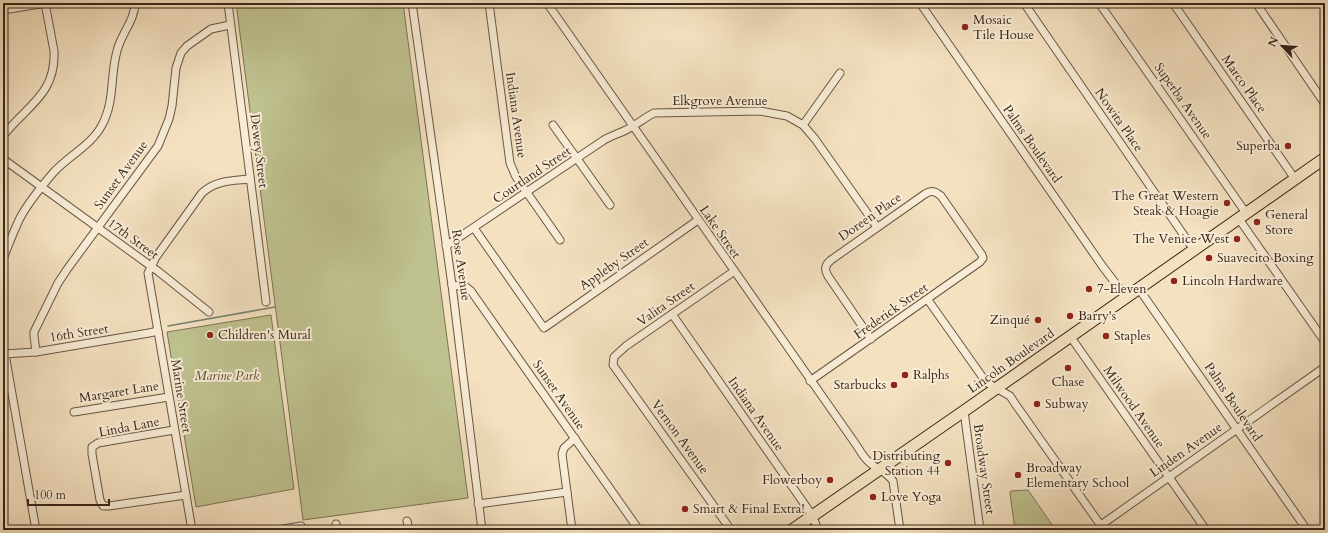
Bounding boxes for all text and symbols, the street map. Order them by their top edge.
place label: Mosaic Tile House [973,11,1034,44]
marker: Mosaic Tile House [960,22,970,32]
north arrow [1262,26,1302,66]
text: N [1265,34,1282,49]
street label: Marco Place [1217,51,1271,117]
street label: Superba Avenue [1150,59,1216,143]
street label: Indiana Avenue [501,71,531,159]
street label: Nowita Place [1090,85,1148,155]
street label: Elkgrove Avenue [672,92,768,110]
street label: Palms Boulevard [998,101,1066,187]
street label: Dewey Street [246,113,272,189]
street label: Sunset Avenue [90,137,152,213]
place label: Superba [1236,137,1280,155]
marker: Superba [1283,141,1293,151]
street label: Courtland Street [489,142,575,208]
place label: The Great Western Steak & Hoagie [1112,187,1220,220]
street label: Doreen Place [835,189,905,245]
marker: The Great Western Steak & Hoagie [1222,198,1232,208]
street label: Lake Street [695,202,745,262]
place label: General Store [1265,206,1309,239]
street label: 17th Street [104,214,162,264]
marker: General Store [1252,217,1262,227]
street label: Rose Avenue [447,228,475,302]
place label: The Venice West [1132,230,1229,248]
street label: Appleby Street [576,233,652,295]
marker: The Venice West [1232,234,1242,244]
place label: Suavecito Boxing [1217,249,1314,267]
marker: Suavecito Boxing [1204,253,1214,263]
place label: Lincoln Hardware [1182,272,1283,290]
marker: Lincoln Hardware [1169,276,1179,286]
street label: Valita Street [634,278,698,330]
street label: Frederick Street [850,279,932,343]
place label: 7-Eleven [1097,280,1147,298]
marker: 7-Eleven [1084,284,1094,294]
place label: Barry's [1078,307,1116,325]
place label: Zinqué [990,311,1030,329]
marker: Barry's [1065,311,1075,321]
marker: Zinqué [1033,315,1043,325]
street label: 16th Street [48,319,110,347]
street label: Lincoln Boulevard [964,324,1058,398]
place label: Children's Mural [218,326,312,344]
place label: Staples [1114,327,1151,345]
marker: Children's Mural [205,330,215,340]
marker: Staples [1101,331,1111,341]
street label: Sunset Avenue [528,357,590,433]
street label: Marine Street [166,358,196,434]
street label: Palms Boulevard [1200,359,1266,445]
street label: Milwood Avenue [1099,362,1169,452]
marker: Chase [1063,363,1073,373]
place label: Ralphs [913,366,949,384]
park label: Marine Park [195,367,260,385]
marker: Ralphs [900,370,910,380]
street label: Indiana Avenue [724,373,788,455]
place label: Chase [1052,373,1085,391]
place label: Starbucks [834,376,886,394]
street label: Margaret Lane [78,377,160,407]
marker: Starbucks [889,380,899,390]
place label: Subway [1045,395,1089,413]
street label: Vernon Avenue [647,396,713,478]
marker: Subway [1032,399,1042,409]
street label: Linda Lane [97,412,161,442]
street label: Linden Avenue [1146,418,1226,482]
street label: Broadway Street [969,423,999,515]
place label: Distributing Station 44 [872,447,941,480]
marker: Distributing Station 44 [943,458,953,468]
place label: Broadway Elementary School [1026,459,1130,492]
marker: Broadway Elementary School [1013,470,1023,480]
place label: Flowerboy [762,471,822,489]
marker: Flowerboy [825,475,835,485]
scale bar [28,481,109,507]
text: 100 m [34,487,67,503]
place label: Love Yoga [881,488,942,506]
marker: Love Yoga [868,492,878,502]
place label: Smart & Final Extra! [693,500,805,518]
marker: Smart & Final Extra! [680,504,690,514]

